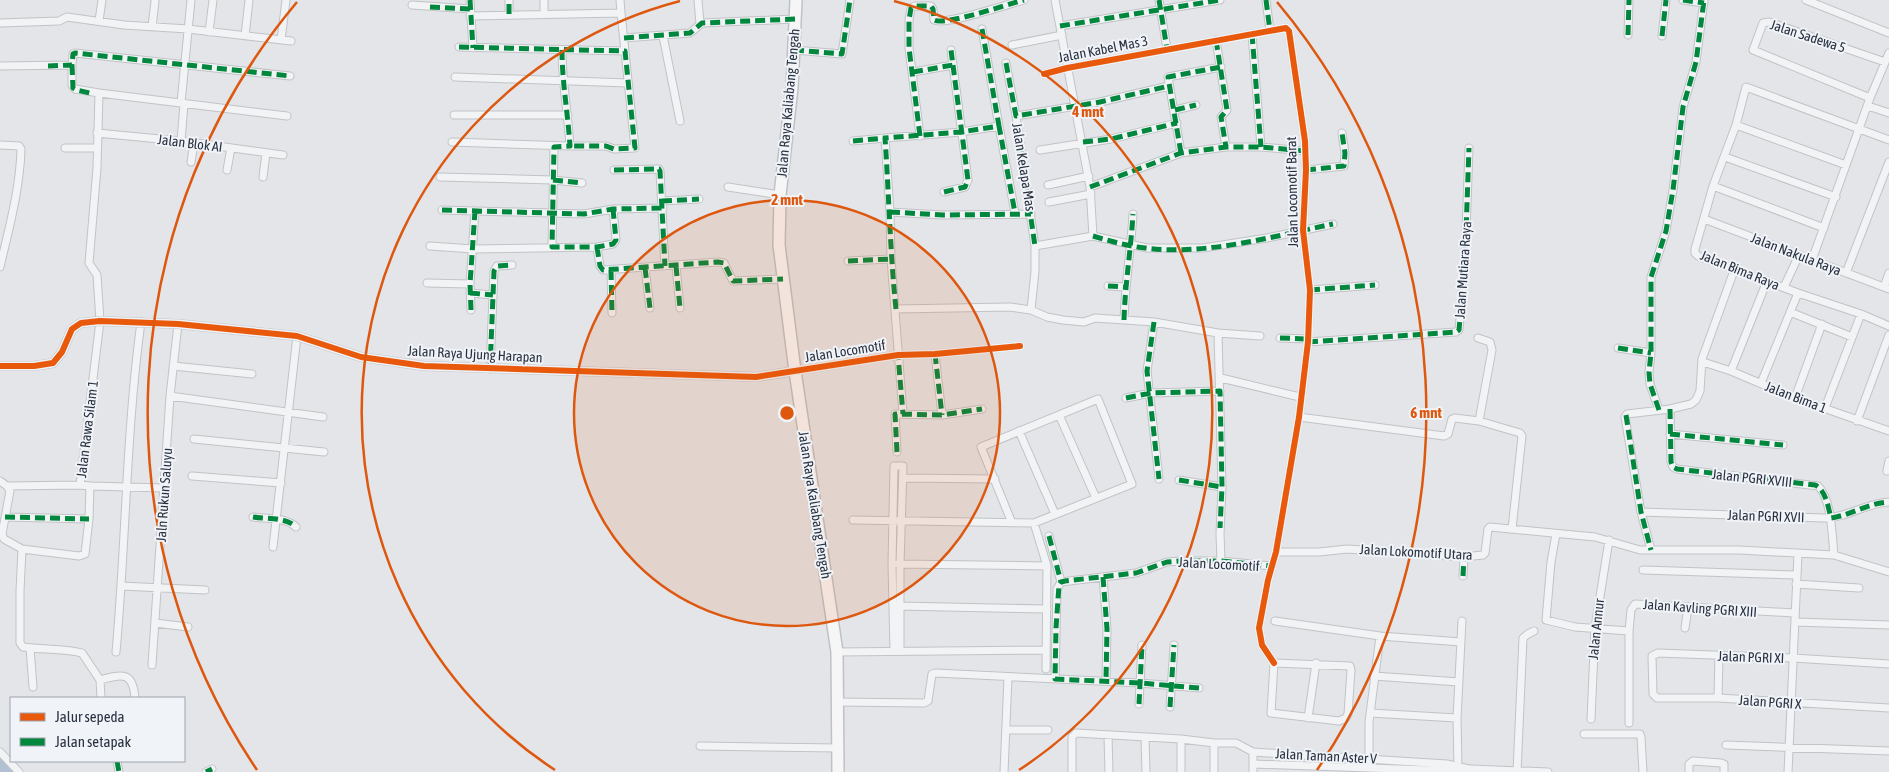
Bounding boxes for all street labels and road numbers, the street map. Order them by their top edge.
street label: Jalan Sadewa 5 [1768,16,1848,56]
street label: Jalan Raya Kaliabang Tengah [774,28,802,178]
street label: Jalan Kabel Mas 3 [1057,32,1149,66]
street label: Jalan Kelapa Mas [1009,122,1039,212]
street label: Jalan Blok AI [157,131,223,155]
street label: Jalan Locomotif Barat [1283,136,1301,248]
street label: Jalan Mutiara Raya [1452,221,1474,319]
street label: Jalan Nakula Raya [1749,229,1843,279]
street label: Jalan Bima Raya [1698,247,1782,293]
street label: Jalan Locomotif [804,337,887,365]
street label: Jalan Raya Ujung Harapan [407,342,543,366]
street label: Jalan Bima 1 [1763,378,1829,416]
street label: Jalan Rawa Silam 1 [73,379,101,479]
street label: Jalan Raya Kaliabang Tengah [795,430,835,580]
street label: Jaln Rukun Saluyu [153,447,175,543]
street label: Jalan PGRI XVIII [1711,466,1793,490]
street label: Jalan PGRI XVII [1727,507,1805,525]
street label: Jalan Lokomotif Utara [1359,541,1473,563]
street label: Jalan Locomotif [1178,554,1260,574]
street label: Jalan Kavling PGRI XIII [1642,596,1758,620]
street label: Jalan Annur [1585,597,1607,660]
street label: Jalan PGRI XI [1717,648,1785,666]
street label: Jalan PGRI X [1738,692,1803,712]
street label: Jalan Taman Aster V [1275,745,1377,767]

